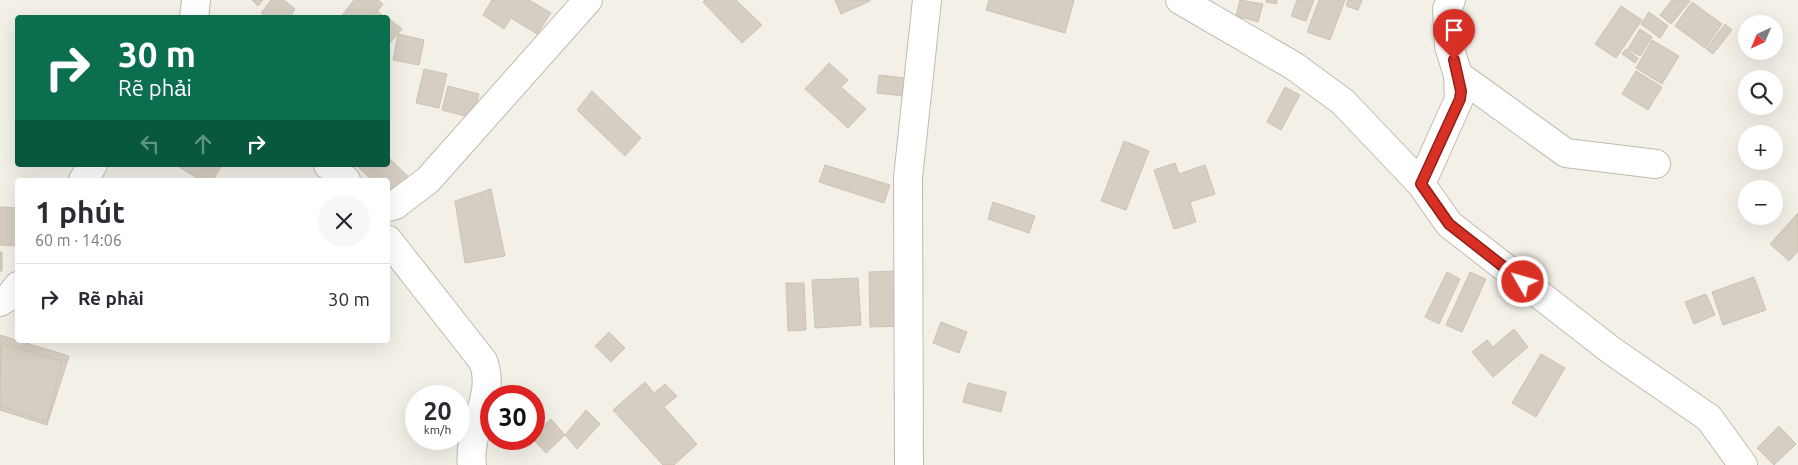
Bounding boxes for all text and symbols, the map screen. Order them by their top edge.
pin [1433,9,1475,60]
north arrow [1738,15,1782,60]
map controls [1738,15,1783,225]
icon: arrive [1440,16,1468,44]
text: 30 m [118,34,196,74]
icon: right [35,35,100,100]
button: search [1738,70,1783,115]
text: Rẽ phải [118,75,192,100]
button: + [1738,125,1783,170]
icon: left [136,130,164,158]
icon: ahead [189,130,217,158]
icon: right [242,130,270,158]
button: − [1738,180,1783,225]
text: 1 phút [35,195,125,229]
button: close [318,195,370,247]
text: 60 m · 14:06 [35,231,122,249]
position arrow [1496,255,1548,307]
icon: right [35,285,63,313]
text: Rẽ phải [78,287,144,309]
text: 30 m [328,288,370,310]
speed limit sign: 30 [480,385,545,450]
text: 20 [423,397,452,425]
text: km/h [424,423,451,436]

